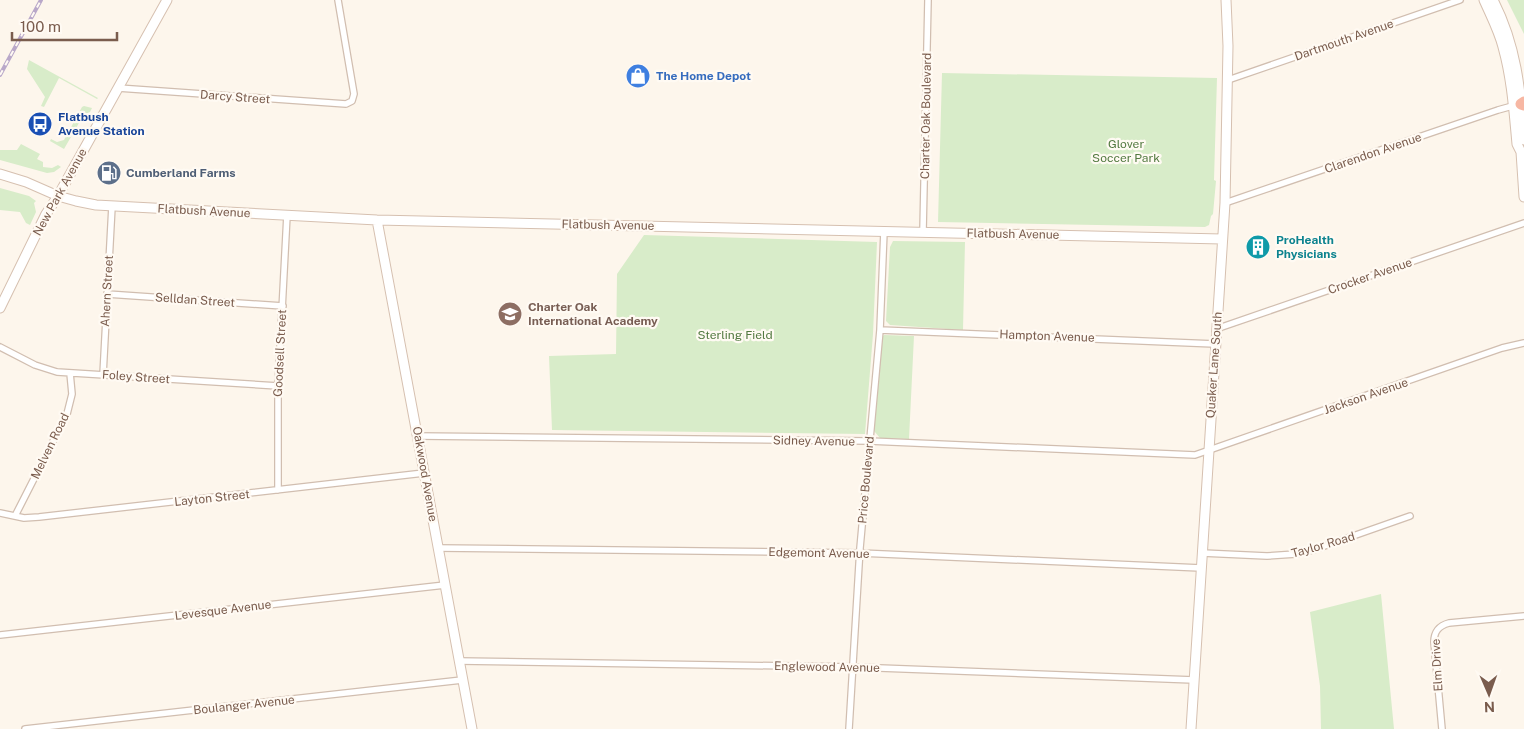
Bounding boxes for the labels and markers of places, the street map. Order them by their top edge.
shop icon: The Home Depot [625,63,651,89]
place label: The Home Depot [656,69,751,83]
place label: Flatbush Avenue Station [58,110,145,138]
bus stop icon: Flatbush Avenue Station [27,111,53,137]
fuel station icon: Cumberland Farms [96,160,122,186]
place label: Cumberland Farms [126,166,236,180]
place label: ProHealth Physicians [1276,233,1337,261]
building icon: ProHealth Physicians [1245,234,1271,260]
place label: Charter Oak International Academy [528,300,658,328]
school or university icon: Charter Oak International Academy [497,301,523,327]

